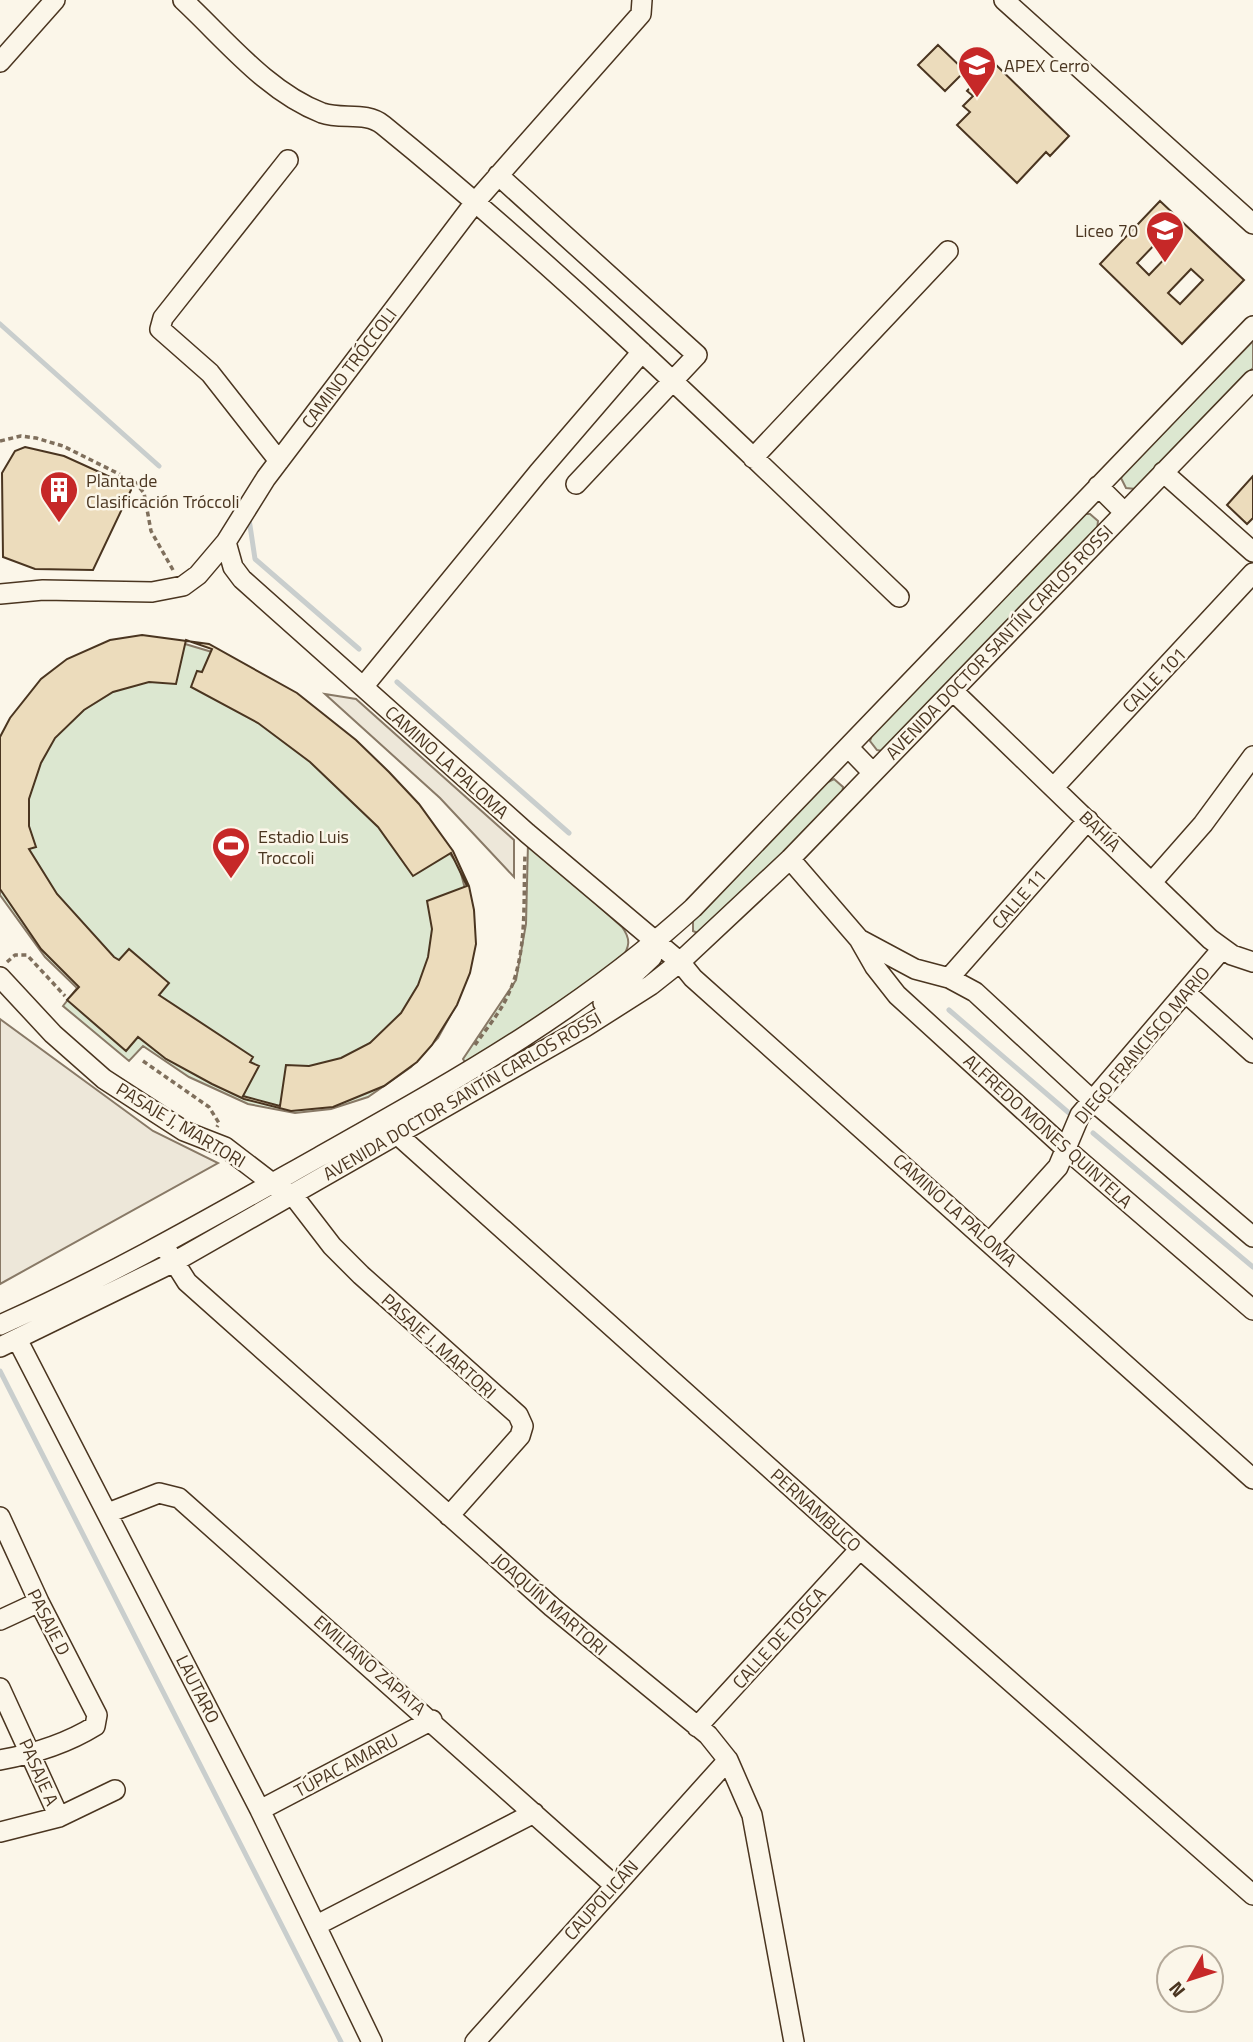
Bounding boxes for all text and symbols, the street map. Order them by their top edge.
school or university icon: APEX Cerro [956,44,998,99]
place label: APEX Cerro [1004,52,1090,79]
school or university icon: Liceo 70 [1144,209,1186,264]
place label: Liceo 70 [1075,217,1138,244]
street label: CAMINO TRÓCCOLI [295,302,403,434]
place label: Planta de Clasificación Tróccoli [86,467,240,515]
building icon: Planta de Clasificación Tróccoli [38,469,80,524]
street label: AVENIDA DOCTOR SANTÍN CARLOS ROSSI [879,518,1119,766]
street label: CALLE 101 [1116,641,1192,719]
street label: CAMINO LA PALOMA [379,699,515,825]
street label: BAHÍA [1073,804,1127,858]
place label: Estadio Luis Troccoli [258,823,349,871]
sports icon: Estadio Luis Troccoli [210,825,252,880]
street label: CALLE 11 [985,863,1053,935]
street label: DIEGO FRANCISCO MARIO [1068,960,1216,1130]
street label: AVENIDA DOCTOR SANTÍN CARLOS ROSSI [318,1005,606,1187]
street label: ALFREDO MONES QUINTELA [958,1048,1139,1214]
street label: PASAJE J, MARTORI [111,1076,251,1174]
street label: CAMINO LA PALOMA [887,1147,1023,1273]
street label: PASAJE J. MARTORI [376,1287,502,1405]
street label: PERNAMBUCO [765,1462,867,1558]
street label: JOAQUÍN MARTORI [487,1546,613,1662]
street label: CALLE DE TOSCA [726,1581,832,1695]
street label: PASAJE D [21,1584,77,1660]
street label: EMILIANO ZAPATA [308,1609,432,1722]
street label: LAUTARO [169,1650,227,1728]
street label: TÚPAC AMARU [289,1726,403,1804]
street label: PASAJE A [12,1734,66,1810]
street label: CAUPOLICÁN [557,1854,645,1946]
north arrow [1155,1944,1225,2014]
text: N [1161,1976,1192,2004]

